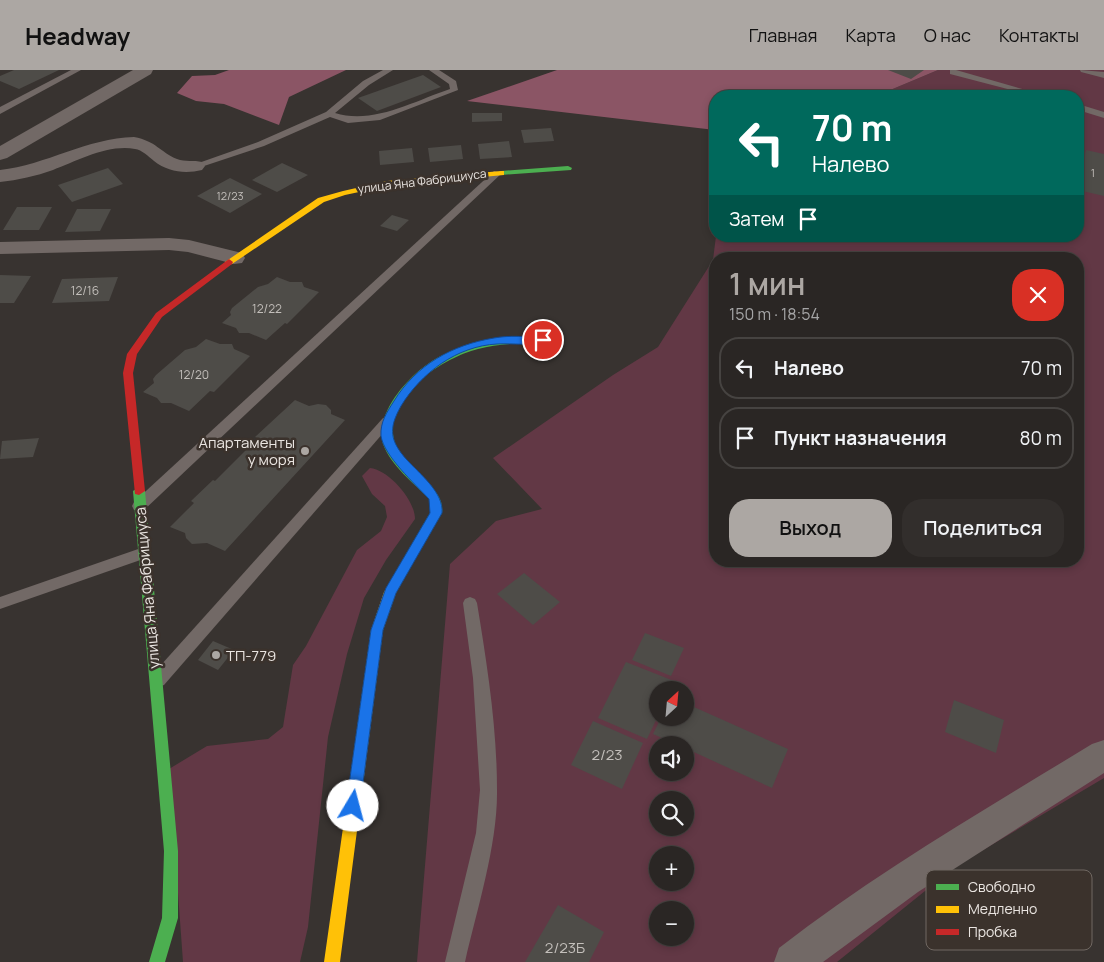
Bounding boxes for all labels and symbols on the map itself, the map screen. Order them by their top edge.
street label: улица Яна Фабрициуса [357,165,487,197]
house number: 1 [1091,165,1095,180]
house number: 12/23 [216,188,244,203]
house number: 12/16 [71,282,99,299]
house number: 12/22 [252,300,282,317]
pin [522,319,564,361]
house number: 12/20 [179,366,209,383]
place label: Апартаменты у моря [198,432,295,470]
marker: Апартаменты у моря [299,445,311,457]
street label: улица Яна Фабрициуса [129,506,165,670]
place label: ТП-779 [226,645,276,666]
marker: ТП-779 [210,649,222,661]
north arrow [649,681,694,726]
house number: 2/23 [591,744,623,765]
position arrow [326,779,378,831]
legend [926,870,1092,950]
text: Свободно [968,877,1035,896]
text: Медленно [968,899,1037,918]
text: Пробка [968,922,1017,941]
house number: 2/23Б [545,937,585,958]

